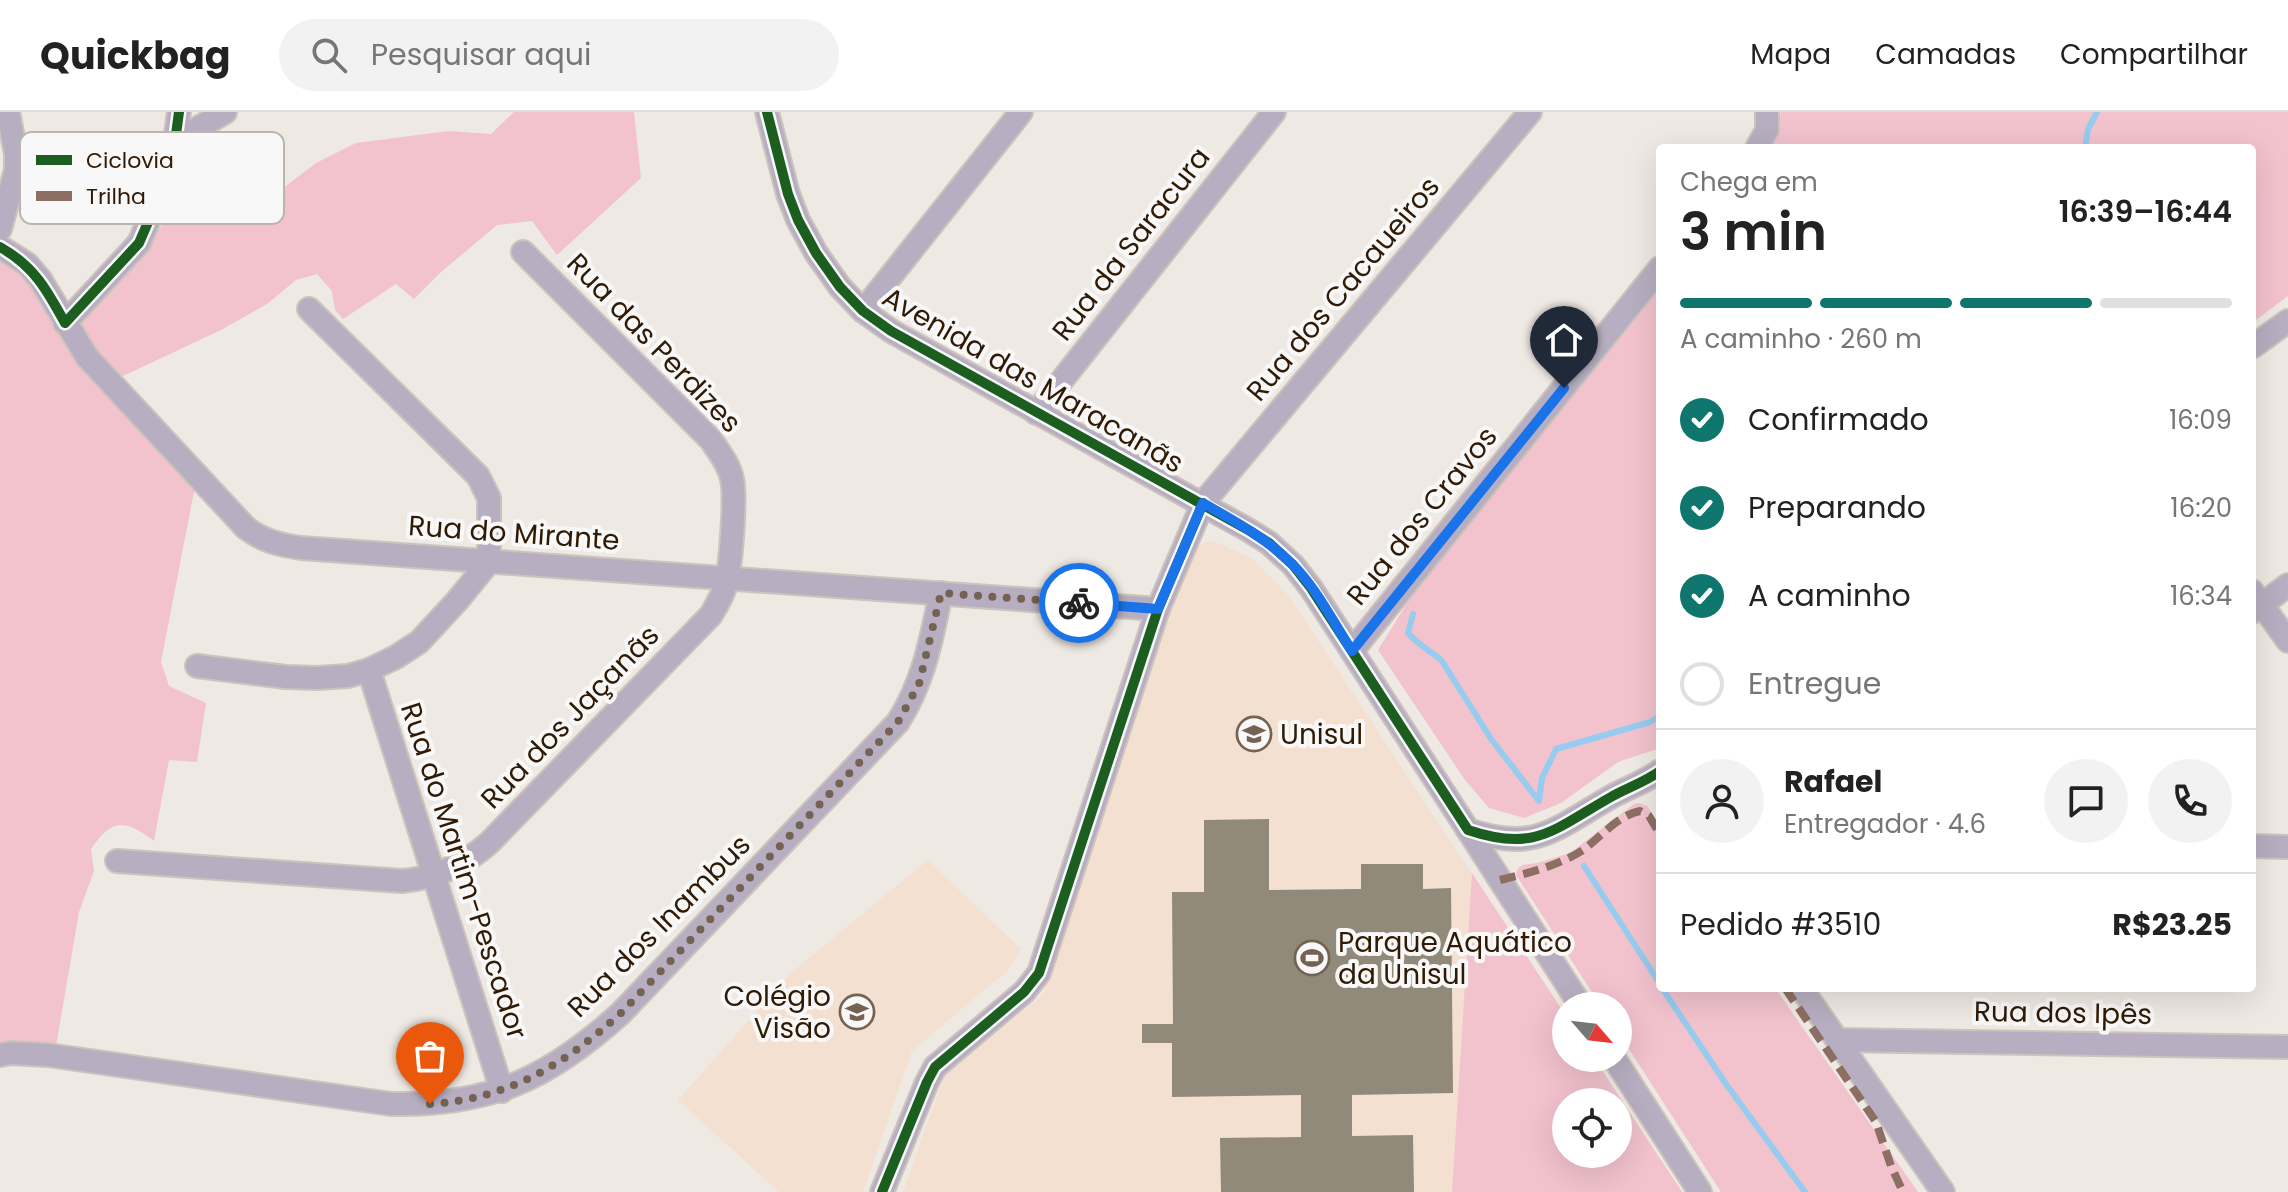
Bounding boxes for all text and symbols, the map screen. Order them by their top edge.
search box [279,19,839,91]
text: Quickbag [40,29,231,82]
icon: search [307,33,351,77]
text: Pesquisar aqui [371,33,591,76]
text: Mapa [1750,35,1831,74]
text: Camadas [1875,35,2016,74]
text: Compartilhar [2060,35,2248,74]
legend [20,132,284,224]
street label: Rua da Saracura [1043,139,1219,349]
text: Ciclovia [86,145,174,176]
text: Chega em [1680,164,1818,200]
street label: Rua dos Cacaueiros [1237,168,1449,410]
text: Trilha [86,181,146,212]
text: 16:39–16:44 [2059,190,2232,233]
text: 3 min [1680,195,1827,268]
street label: Rua das Perdizes [558,245,750,441]
street label: Avenida das Maracanãs [875,278,1191,482]
pin [1530,306,1598,388]
icon: home [1542,318,1586,362]
text: A caminho · 260 m [1680,321,1922,357]
icon: check [1680,398,1724,442]
text: Confirmado [1748,398,1929,441]
text: 16:09 [2169,402,2232,438]
street label: Rua dos Cravos [1338,418,1506,614]
icon: check [1680,486,1724,530]
text: Preparando [1748,486,1926,529]
text: 16:20 [2170,490,2232,526]
street label: Rua do Mirante [407,506,621,560]
courier [1039,563,1119,643]
icon: check [1680,574,1724,618]
text: A caminho [1748,574,1911,617]
text: 16:34 [2170,578,2232,614]
icon: bike [1057,581,1101,625]
street label: Rua dos Jaçanãs [472,617,668,817]
text: Entregue [1748,662,1881,705]
street label: Rua do Martim-Pescador [391,698,537,1044]
school or university icon: Unisul [1235,715,1273,753]
place label: Unisul [1280,715,1363,754]
button: person [1680,759,1764,843]
button: chat [2044,759,2128,843]
button: phone [2148,759,2232,843]
text: Rafael [1784,760,1882,803]
text: Entregador · 4.6 [1784,806,1986,842]
street label: Rua dos Inambus [559,826,759,1026]
text: Pedido #3510 [1680,903,1881,946]
text: R$23.25 [2112,903,2232,946]
place label: Parque Aquático da Unisul [1338,923,1572,994]
sports icon: Parque Aquático da Unisul [1293,939,1331,977]
place label: Colégio Visão [723,977,831,1048]
north arrow [1552,992,1632,1072]
map controls [1552,992,1632,1168]
street label: Rua dos Ipês [1974,992,2152,1034]
school or university icon: Colégio Visão [838,993,876,1031]
pin [396,1022,464,1104]
icon: bag [408,1034,452,1078]
button: locate [1552,1088,1632,1168]

